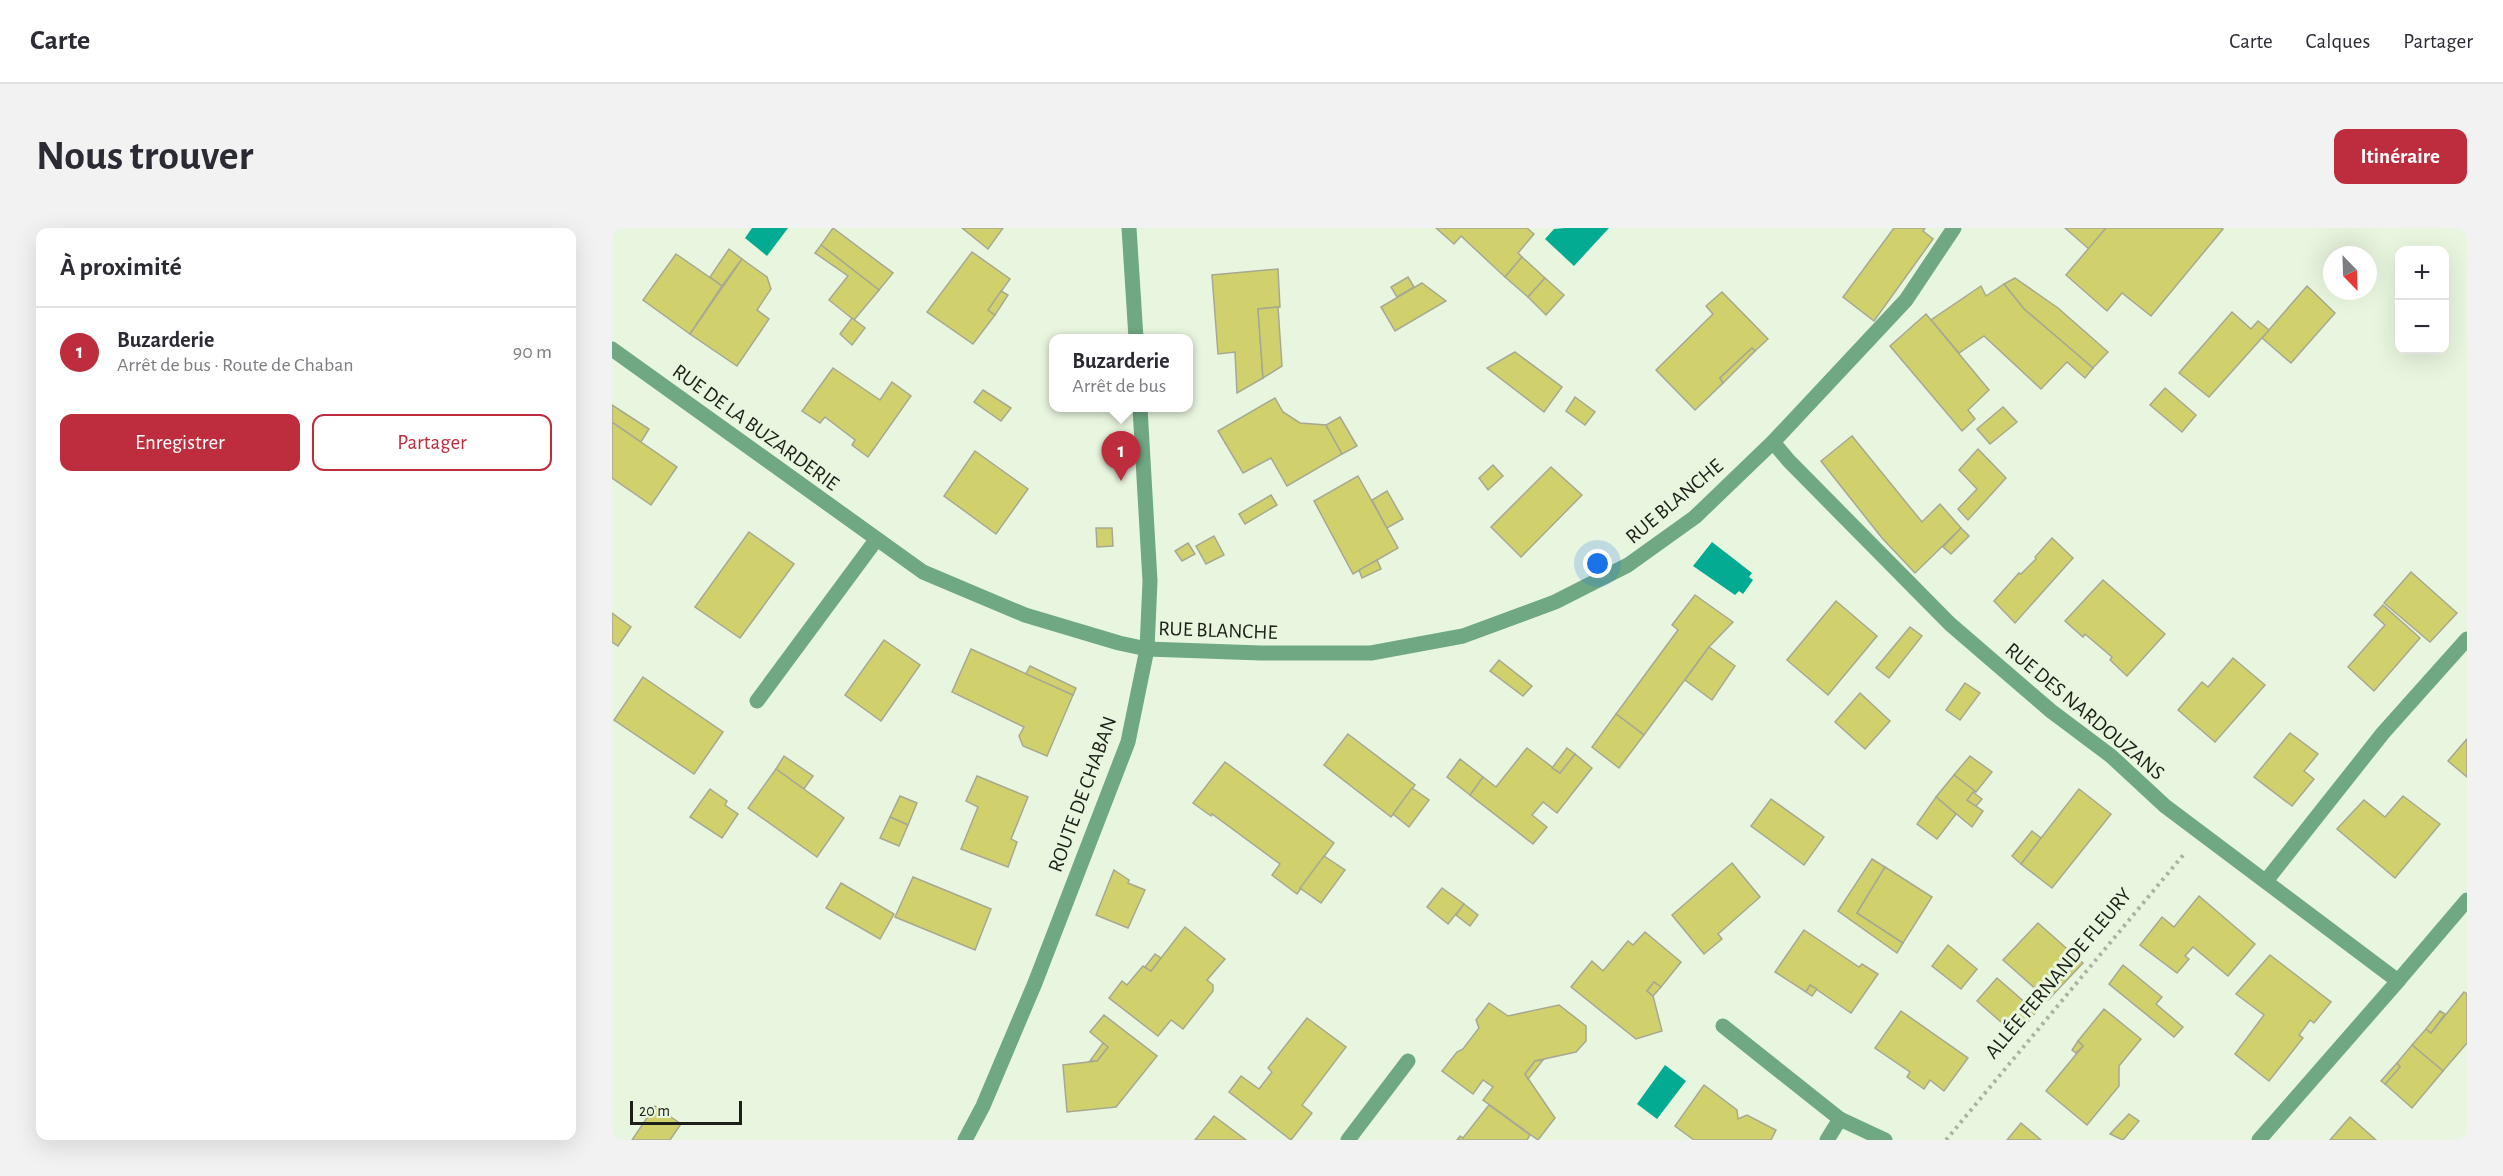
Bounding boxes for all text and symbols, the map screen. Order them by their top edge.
text: Carte [30,27,90,55]
text: Carte [2229,31,2273,52]
text: Calques [2306,31,2370,52]
text: Partager [2403,31,2473,52]
button: Itinéraire [2334,129,2467,184]
text: Nous trouver [36,135,253,177]
north arrow [2323,246,2377,300]
map controls [2395,246,2449,354]
button: + [2395,246,2449,300]
text: À proximité [60,254,182,280]
button: − [2395,300,2449,354]
text: Buzarderie [117,329,214,351]
popup [1049,334,1193,412]
text: 1 [76,342,83,362]
text: 90 m [513,342,552,362]
text: Buzarderie [1072,350,1170,372]
text: Arrêt de bus · Route de Chaban [117,355,354,375]
street label: RUE DE LA BUZARDERIE [669,360,843,495]
text: Arrêt de bus [1072,376,1166,396]
button: Enregistrer [60,414,300,471]
button: Partager [312,414,552,471]
pin: 1 [1102,432,1140,481]
street label: RUE BLANCHE [1622,455,1727,548]
your location [1583,549,1612,578]
street label: RUE BLANCHE [1158,618,1278,643]
street label: RUE DES NARDOUZANS [2001,639,2168,784]
street label: ROUTE DE CHABAN [1045,713,1120,875]
street label: ALLÉE FERNANDE FLEURY [1980,883,2136,1063]
scale bar [630,1098,742,1126]
text: 20 m [639,1103,670,1119]

